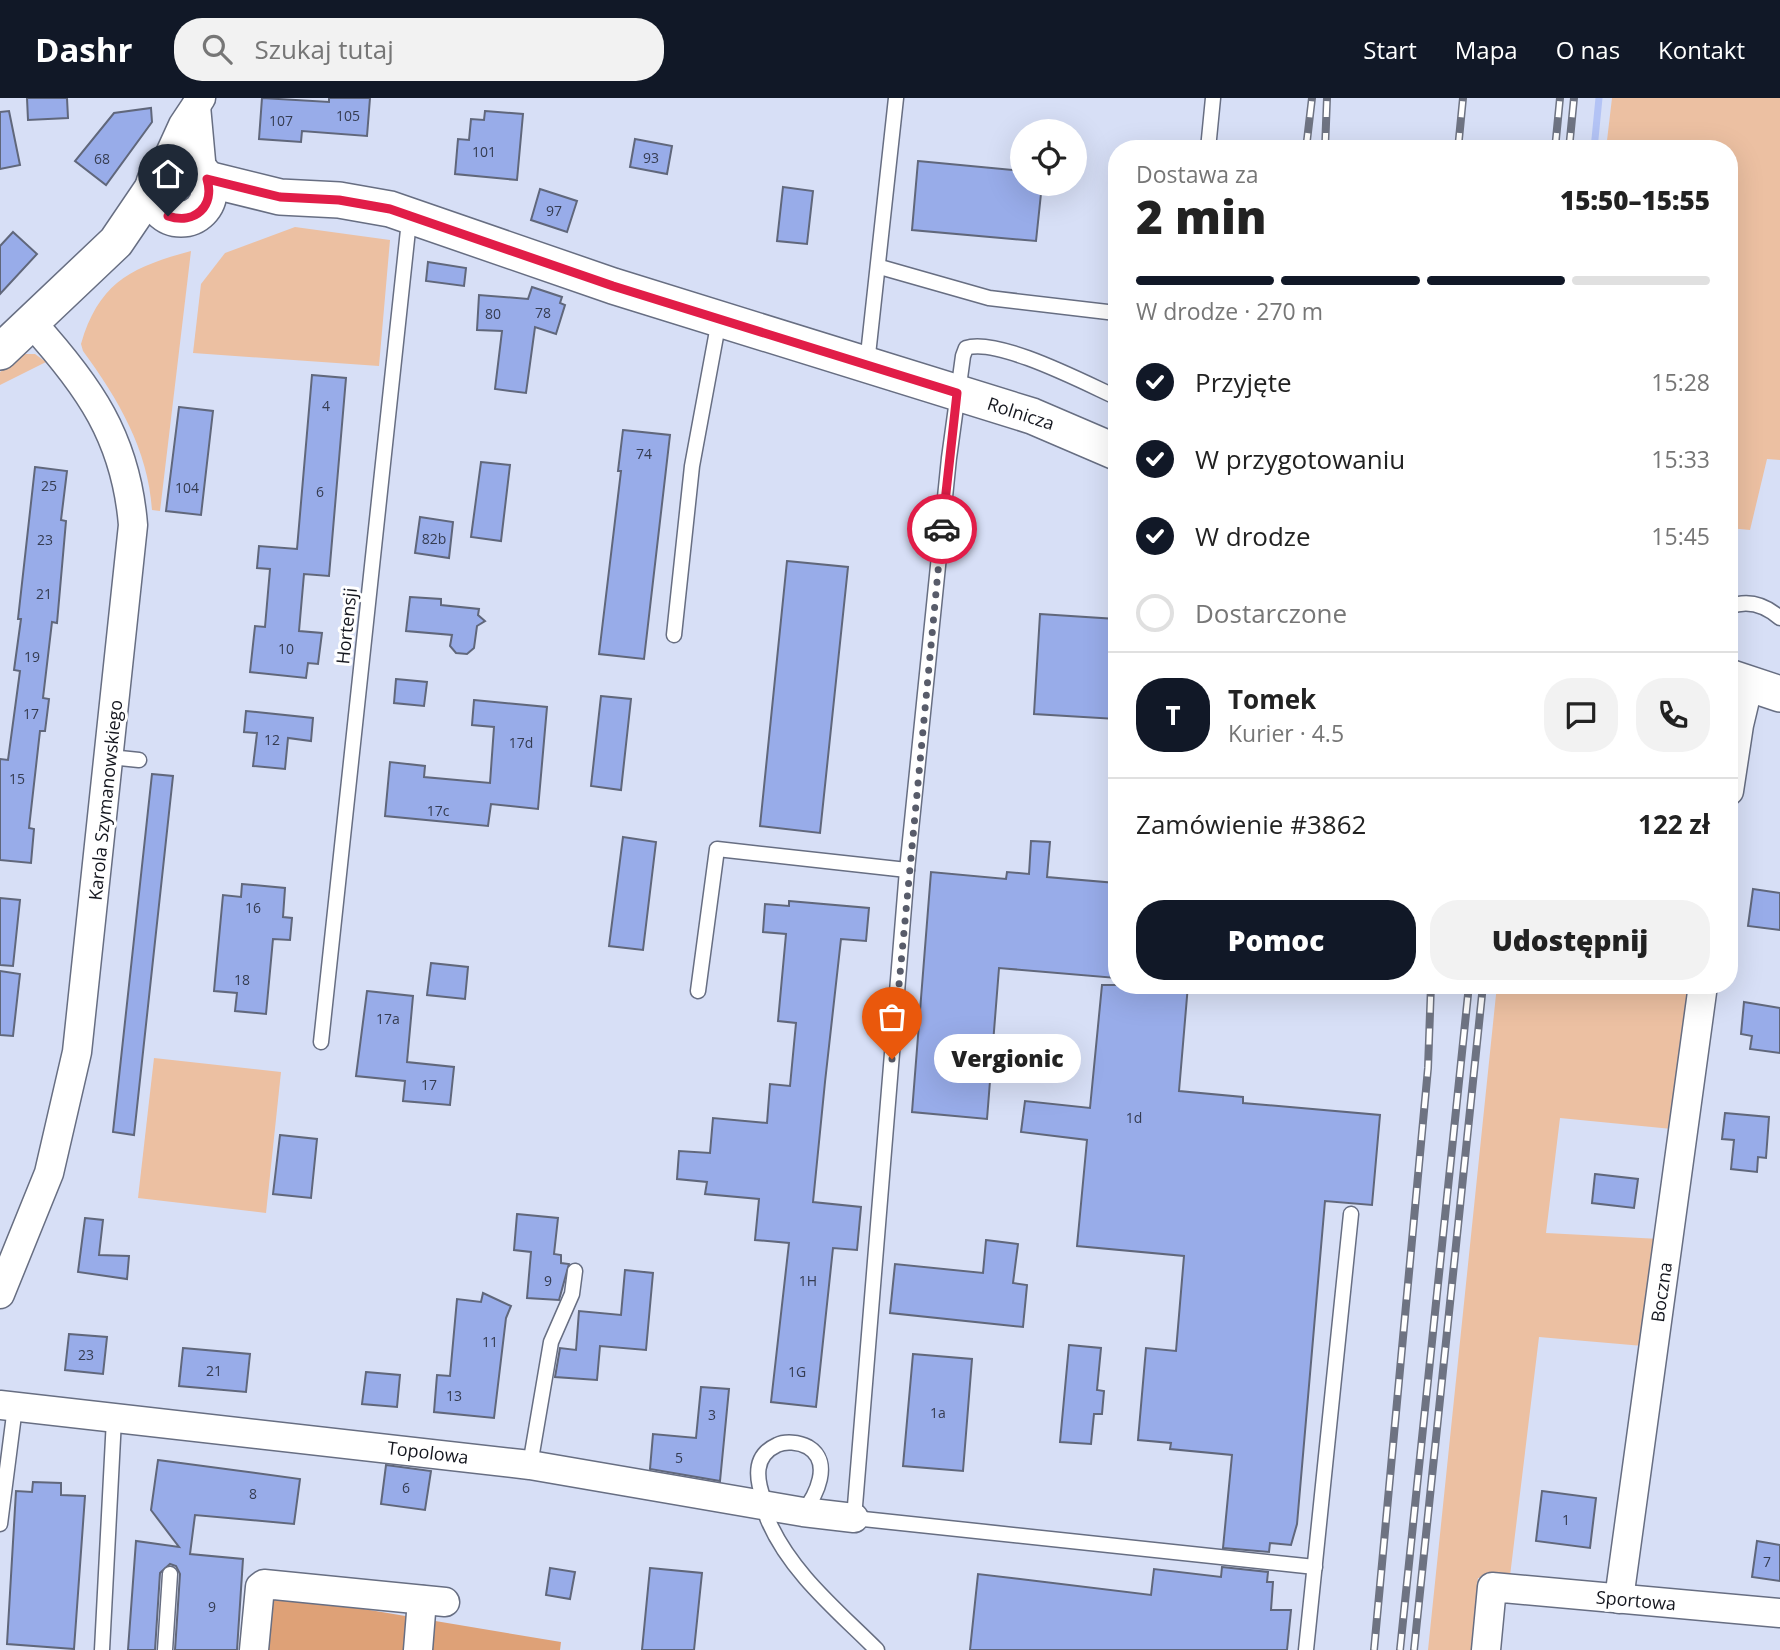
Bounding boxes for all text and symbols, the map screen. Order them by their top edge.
search box [174,18,664,81]
text: Dashr [35,27,132,72]
icon: search [198,30,236,68]
text: Szukaj tutaj [254,31,394,67]
text: Start [1363,33,1417,66]
text: Mapa [1455,33,1518,66]
text: O nas [1556,33,1620,66]
text: Kontakt [1658,33,1745,66]
house number: 105 [336,106,360,125]
house number: 107 [269,111,293,130]
map controls [1010,119,1087,196]
button: locate [1010,119,1087,196]
house number: 101 [472,142,496,161]
pin [138,144,198,216]
house number: 93 [643,148,659,167]
house number: 68 [94,149,110,168]
icon: home [149,155,187,193]
text: Dostawa za [1136,158,1259,190]
text: 15:50–15:55 [1560,182,1710,218]
text: 2 min [1136,185,1267,247]
house number: 97 [546,201,562,220]
text: W drodze · 270 m [1136,295,1323,327]
house number: 78 [535,303,551,322]
house number: 80 [485,304,501,323]
icon: check [1136,363,1174,401]
text: Przyjęte [1195,364,1292,400]
text: 15:28 [1651,366,1710,398]
street label: Rolnicza [984,391,1058,435]
house number: 4 [322,396,330,415]
icon: check [1136,440,1174,478]
text: W przygotowaniu [1195,441,1405,477]
text: 15:33 [1651,443,1710,475]
house number: 74 [636,444,652,463]
house number: 25 [41,476,57,495]
house number: 104 [175,478,199,497]
house number: 6 [316,482,324,501]
courier [907,494,977,564]
icon: car [923,510,961,548]
icon: check [1136,517,1174,555]
text: W drodze [1195,518,1311,554]
text: 15:45 [1651,520,1710,552]
house number: 82b [422,529,446,548]
house number: 23 [37,530,53,549]
house number: 21 [36,584,52,603]
street label: Hortensji [330,587,362,665]
text: Dostarczone [1195,595,1347,631]
house number: 10 [278,639,294,658]
house number: 19 [24,647,40,666]
button: chat [1544,678,1618,752]
button: phone [1636,678,1710,752]
text: Tomek [1228,681,1316,717]
text: T [1165,697,1181,733]
street label: Karola Szymanowskiego [83,699,127,901]
house number: 17 [23,704,39,723]
text: Kurier · 4.5 [1228,717,1344,749]
house number: 12 [264,730,280,749]
house number: 17d [509,733,533,752]
house number: 15 [9,769,25,788]
house number: 17c [427,801,450,820]
text: Zamówienie #3862 [1136,806,1366,842]
text: 122 zł [1638,806,1710,842]
house number: 16 [245,898,261,917]
button: Pomoc [1136,900,1416,980]
button: Udostępnij [1430,900,1710,980]
house number: 18 [234,970,250,989]
pin [862,987,922,1059]
icon: bag [873,998,911,1036]
house number: 17a [376,1009,400,1028]
callout: Vergionic [934,1034,1081,1084]
text: Vergionic [951,1042,1064,1074]
house number: 17 [421,1075,437,1094]
house number: 1d [1126,1108,1142,1127]
street label: Boczna [1645,1260,1677,1324]
house number: 9 [544,1271,552,1290]
house number: 1H [799,1271,817,1290]
house number: 11 [482,1332,498,1351]
house number: 23 [78,1345,94,1364]
house number: 21 [206,1361,222,1380]
house number: 1G [788,1362,806,1381]
house number: 13 [446,1386,462,1405]
house number: 1a [930,1403,946,1422]
house number: 3 [708,1405,716,1424]
street label: Topolowa [386,1435,470,1469]
house number: 5 [675,1448,683,1467]
house number: 6 [402,1478,410,1497]
house number: 8 [249,1484,257,1503]
house number: 1 [1562,1510,1570,1529]
house number: 7 [1763,1552,1771,1571]
street label: Sportowa [1595,1585,1677,1615]
house number: 9 [208,1597,216,1616]

